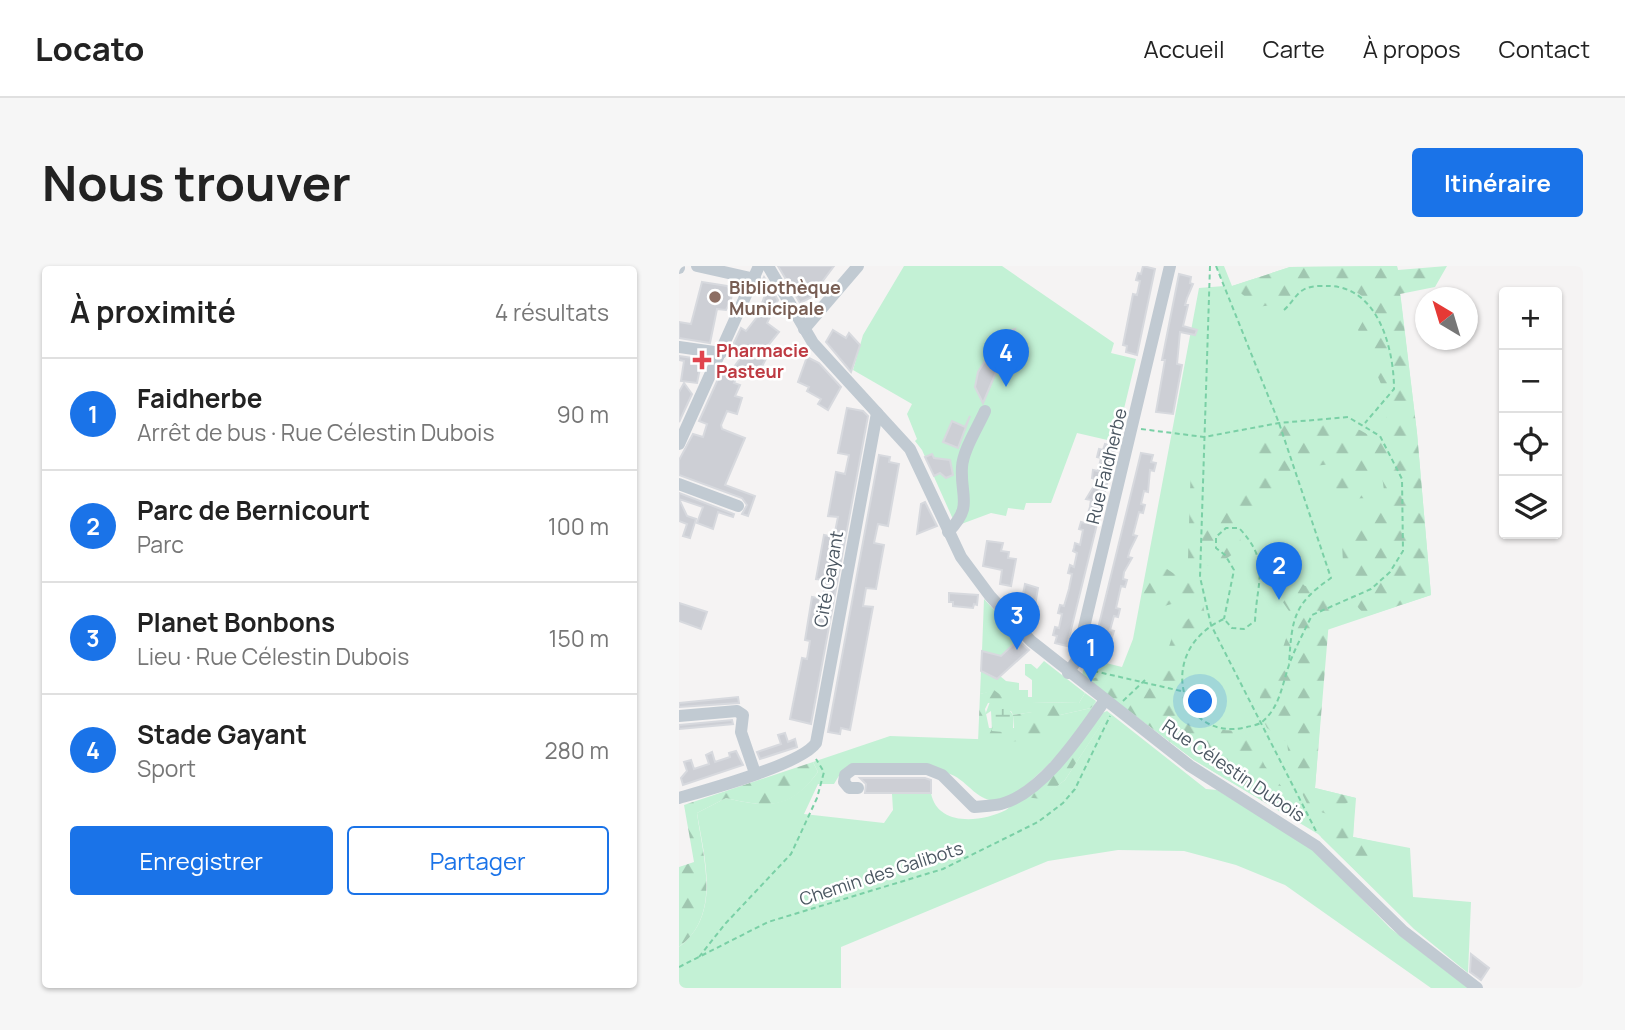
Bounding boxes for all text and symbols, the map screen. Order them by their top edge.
text: Locato [35,26,145,71]
text: Accueil [1144,32,1224,65]
text: Carte [1262,32,1325,65]
text: À propos [1363,32,1461,65]
text: Contact [1499,32,1590,65]
button: Itinéraire [1412,148,1583,217]
text: Nous trouver [42,149,351,216]
place label: Bibliothèque Municipale [729,275,841,320]
north arrow [1415,287,1478,350]
map controls [1499,287,1562,539]
button: + [1499,287,1562,350]
marker: Bibliothèque Municipale [707,289,723,305]
text: À proximité [70,291,236,332]
text: 4 résultats [495,296,609,328]
pin: 4 [983,329,1029,387]
place label: Pharmacie Pasteur [716,338,809,383]
button: − [1499,350,1562,413]
marker: Pharmacie Pasteur [694,352,710,368]
text: Faidherbe [137,380,262,416]
text: 1 [88,398,98,430]
text: 90 m [557,398,609,430]
street label: Rue Faidherbe [1080,406,1132,526]
button: locate [1499,413,1562,476]
text: Arrêt de bus · Rue Célestin Dubois [137,416,494,448]
button: layers [1499,476,1562,539]
text: Parc de Bernicourt [137,492,370,528]
text: 2 [86,510,100,542]
text: 100 m [548,510,609,542]
text: Parc [137,528,184,560]
street label: Cité Gayant [808,529,848,629]
pin: 2 [1256,542,1302,600]
pin: 3 [994,592,1040,650]
text: Planet Bonbons [137,604,335,640]
text: 3 [86,622,100,654]
text: 150 m [549,622,609,654]
pin: 1 [1068,624,1114,682]
text: Lieu · Rue Célestin Dubois [137,640,409,672]
your location [1183,684,1217,718]
street label: Rue Célestin Dubois [1158,713,1310,827]
text: Stade Gayant [137,716,307,752]
text: 4 [86,734,100,766]
text: 280 m [544,734,609,766]
text: Sport [137,752,196,784]
button: Enregistrer [70,826,333,895]
button: Partager [347,826,609,895]
street label: Chemin des Galibots [796,835,966,911]

